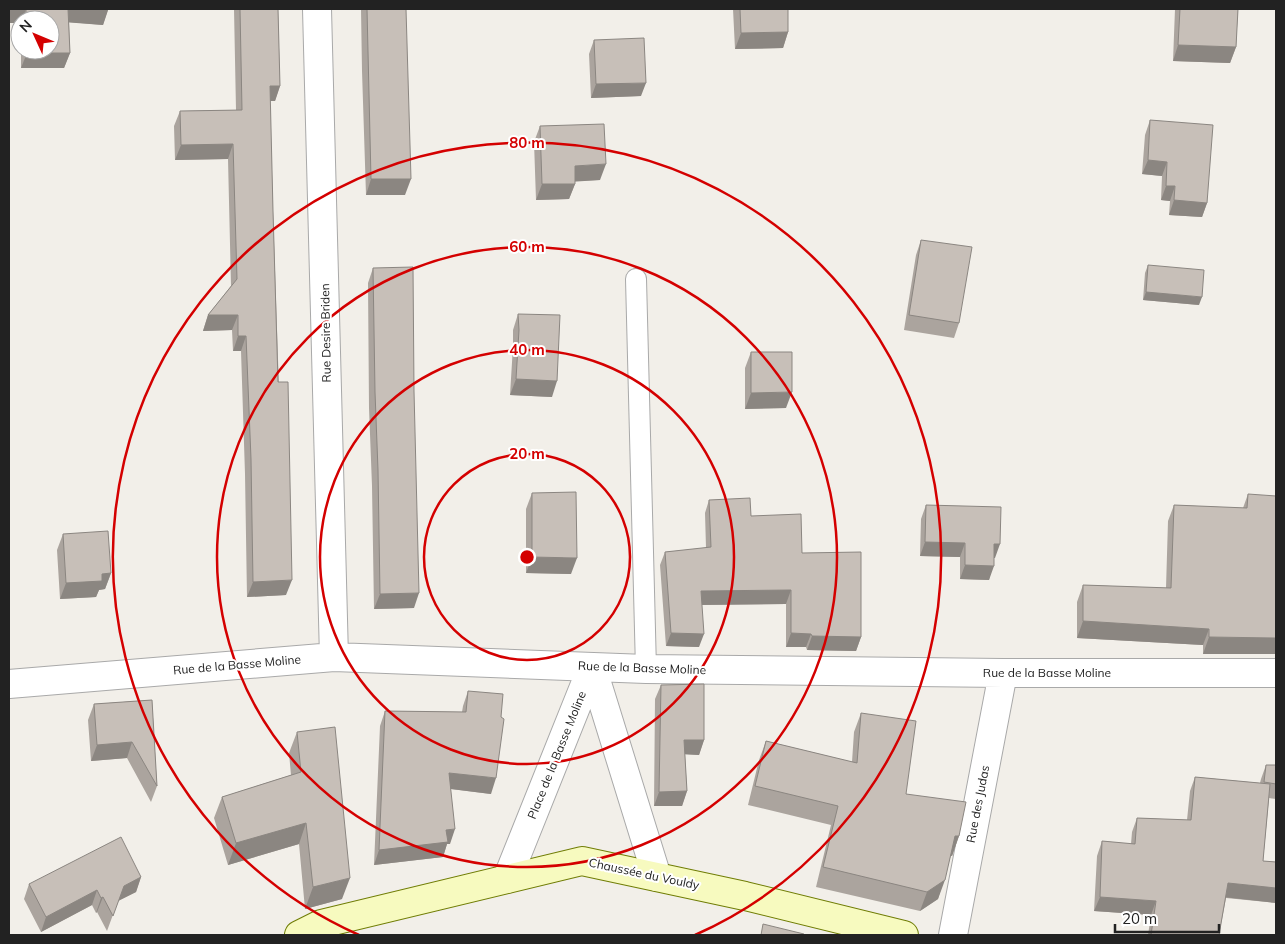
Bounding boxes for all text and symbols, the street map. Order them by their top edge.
north arrow [10,10,60,60]
text: N [16,16,36,36]
text: 80 m [509,133,545,152]
text: 60 m [509,237,545,256]
street label: Rue Desire Briden [317,283,334,383]
text: 40 m [509,340,545,359]
text: 20 m [509,444,545,463]
centre of rings [518,548,536,566]
street label: Rue de la Basse Moline [172,651,302,678]
street label: Rue de la Basse Moline [578,658,706,677]
street label: Rue de la Basse Moline [983,665,1111,680]
street label: Place de la Basse Moline [524,689,589,821]
street label: Rue des Judas [963,764,992,844]
street label: Chaussée du Vouldy [587,854,701,893]
scale bar [1115,902,1219,934]
text: 20 m [1122,909,1157,928]

